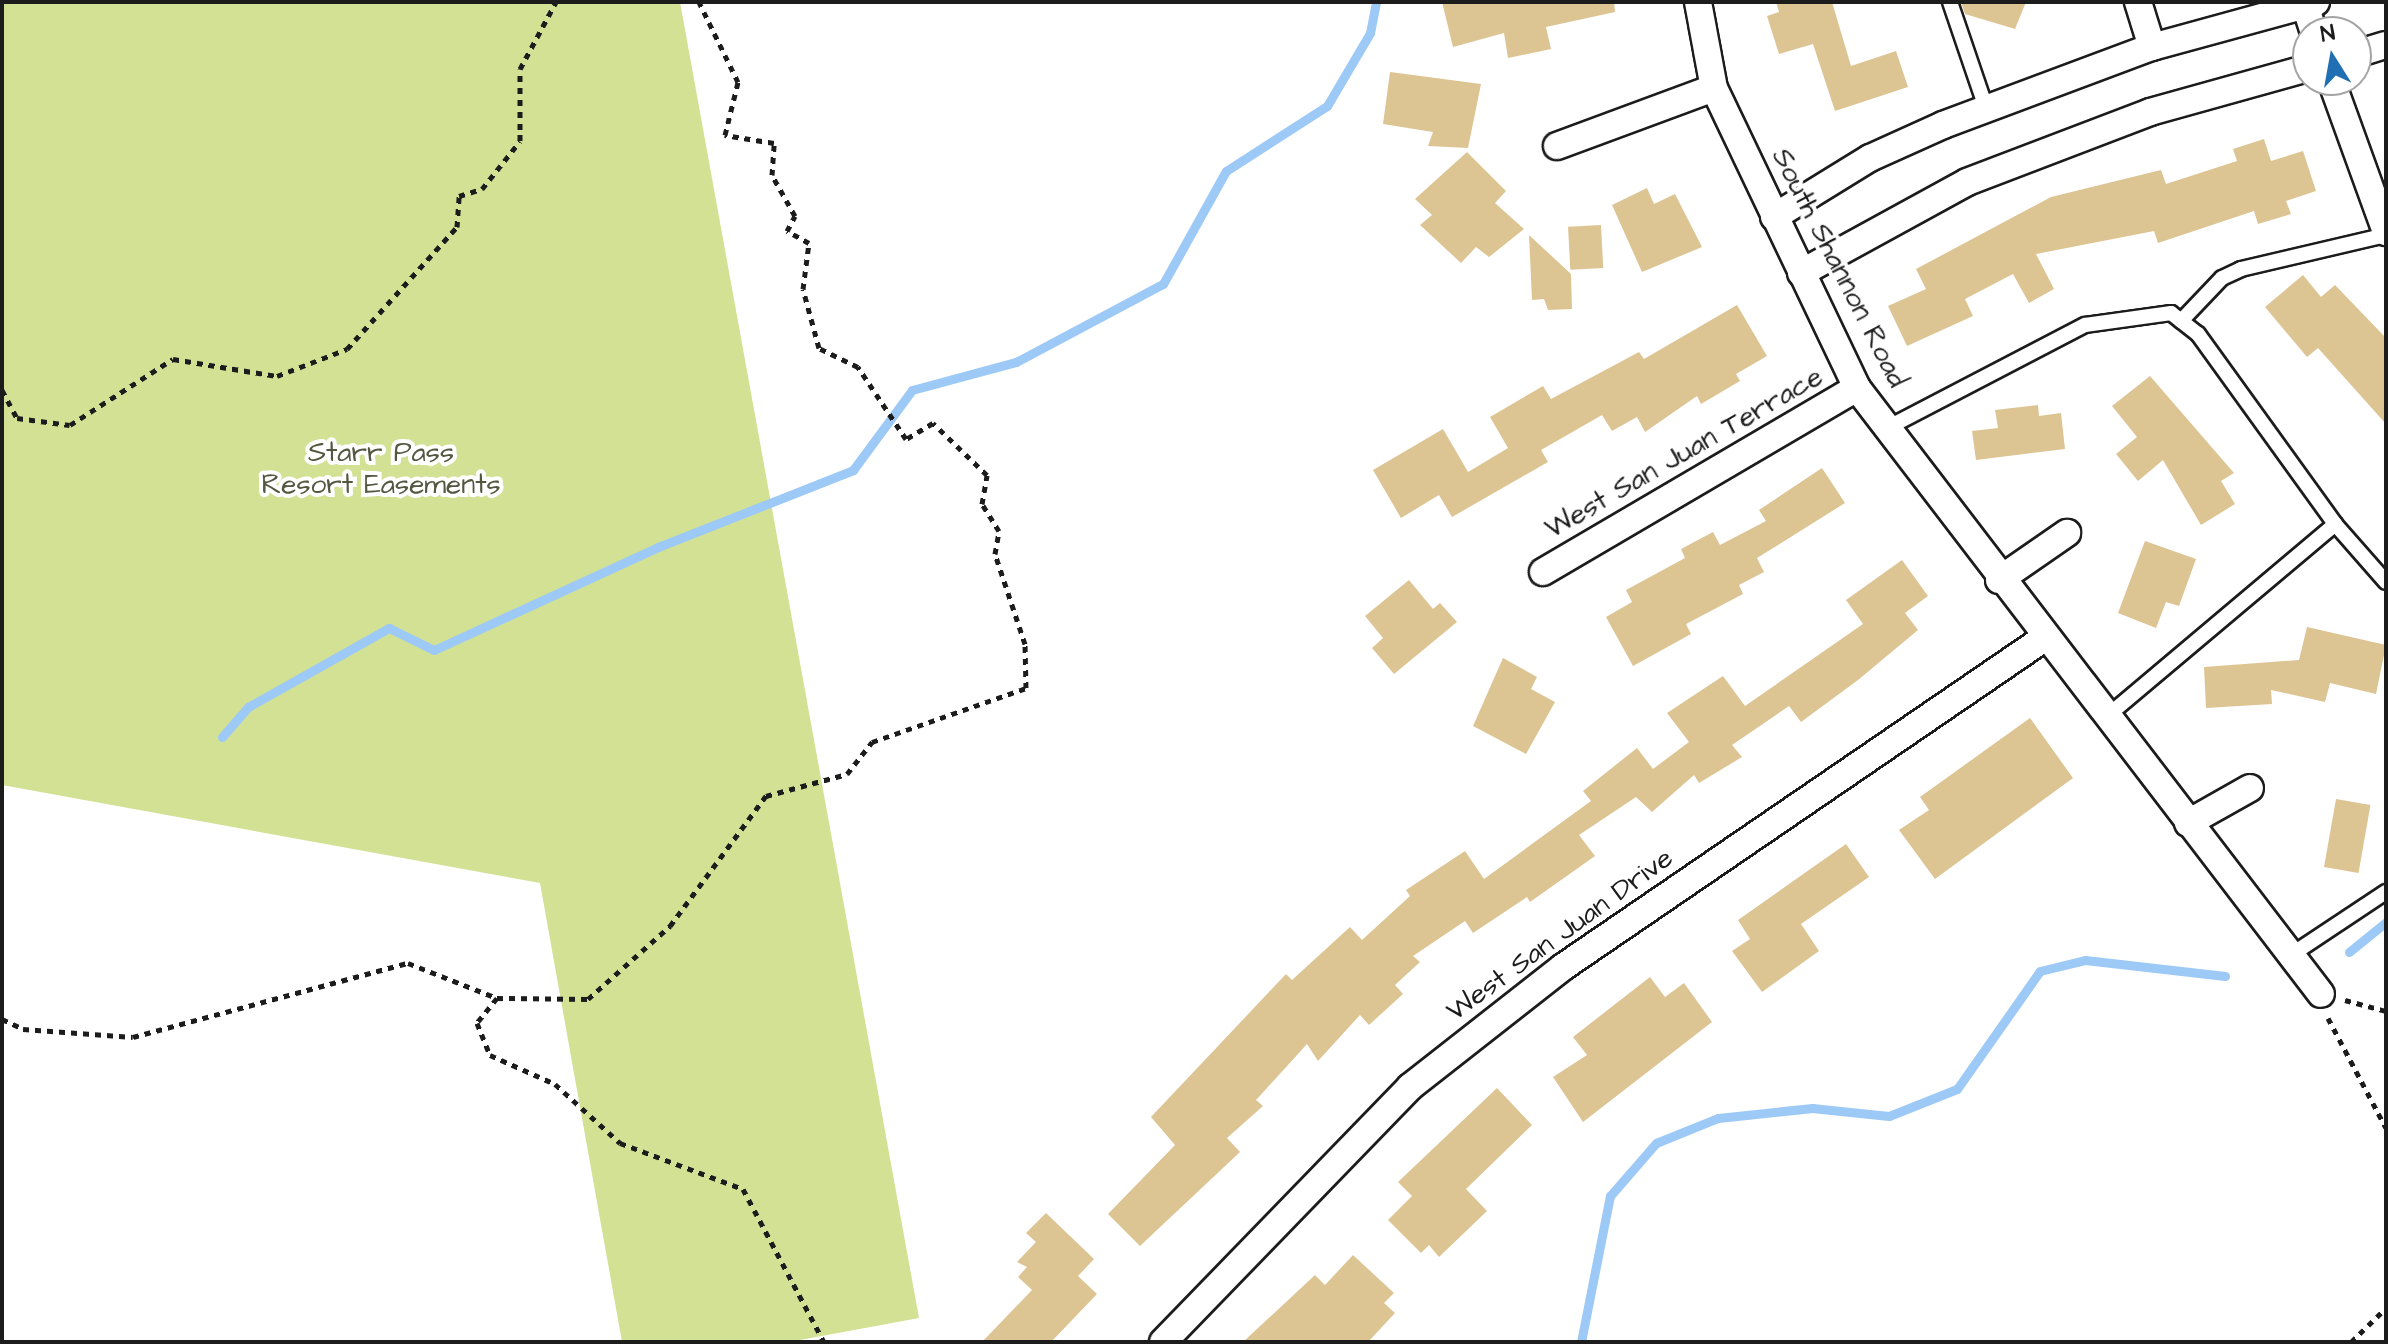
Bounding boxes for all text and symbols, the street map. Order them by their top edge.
north arrow [2292,16,2372,96]
text: N [2318,17,2337,50]
street label: South Shannon Road [1764,143,1914,393]
street label: West San Juan Terrace [1539,360,1829,546]
park label: Starr Pass Resort Easements [261,436,501,502]
street label: West San Juan Drive [1440,842,1680,1028]

